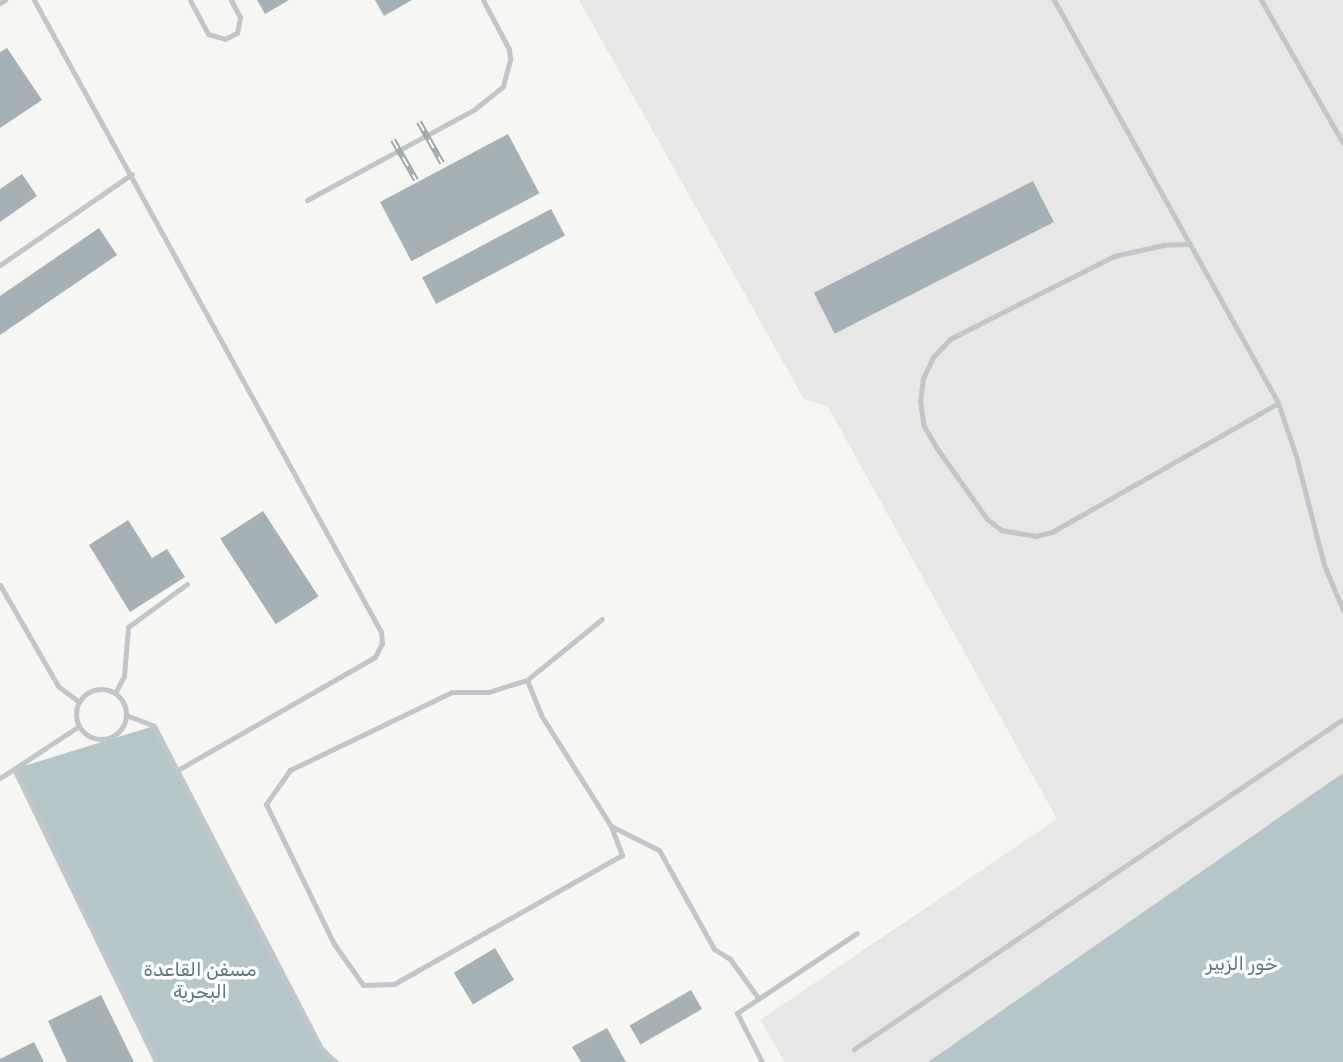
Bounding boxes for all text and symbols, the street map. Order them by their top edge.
water label: خور الزبير [1206,953,1278,975]
water label: مسفن القاعدة البحرية [144,959,256,1003]

